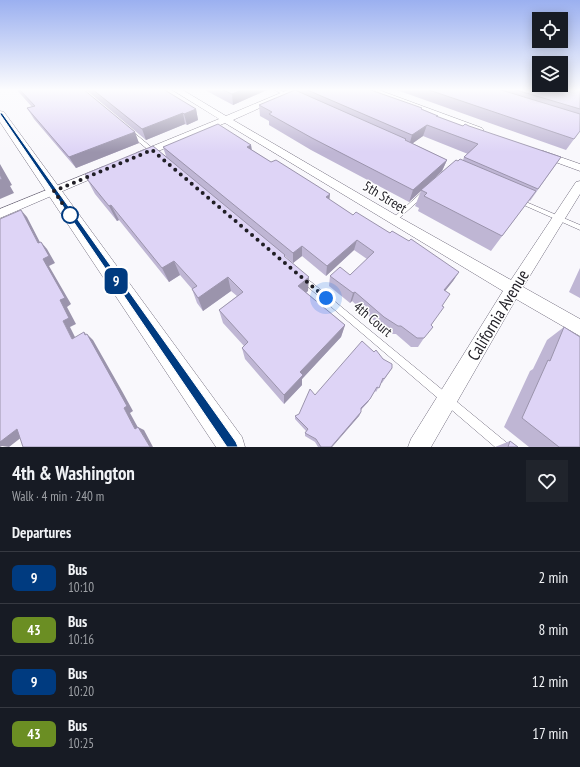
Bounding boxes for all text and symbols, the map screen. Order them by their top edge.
map controls [532,12,568,92]
button: locate [532,12,568,48]
button: layers [532,56,568,92]
street label: 5th Street [360,177,410,217]
unlabelled marker [61,206,79,224]
street label: California Avenue [462,265,534,365]
line badge: 9 [103,268,129,294]
text: 9 [113,272,119,290]
your location [316,288,336,308]
street label: 4th Court [350,297,396,341]
button: heart [526,460,568,502]
text: 4th & Washington [12,461,135,485]
text: Walk · 4 min · 240 m [12,488,104,505]
text: Departures [12,523,71,542]
text: Bus [68,560,87,579]
text: 2 min [538,568,568,587]
text: 9 [31,569,37,587]
text: 10:10 [68,579,94,596]
text: Bus [68,612,87,631]
text: 8 min [538,620,568,639]
text: 43 [27,621,41,639]
text: 10:16 [68,631,94,648]
text: Bus [68,664,87,683]
text: 12 min [532,672,568,691]
text: 9 [31,673,37,691]
text: 10:20 [68,683,94,700]
text: Bus [68,716,87,735]
text: 17 min [532,724,568,743]
text: 43 [27,725,41,743]
text: 10:25 [68,735,94,752]

